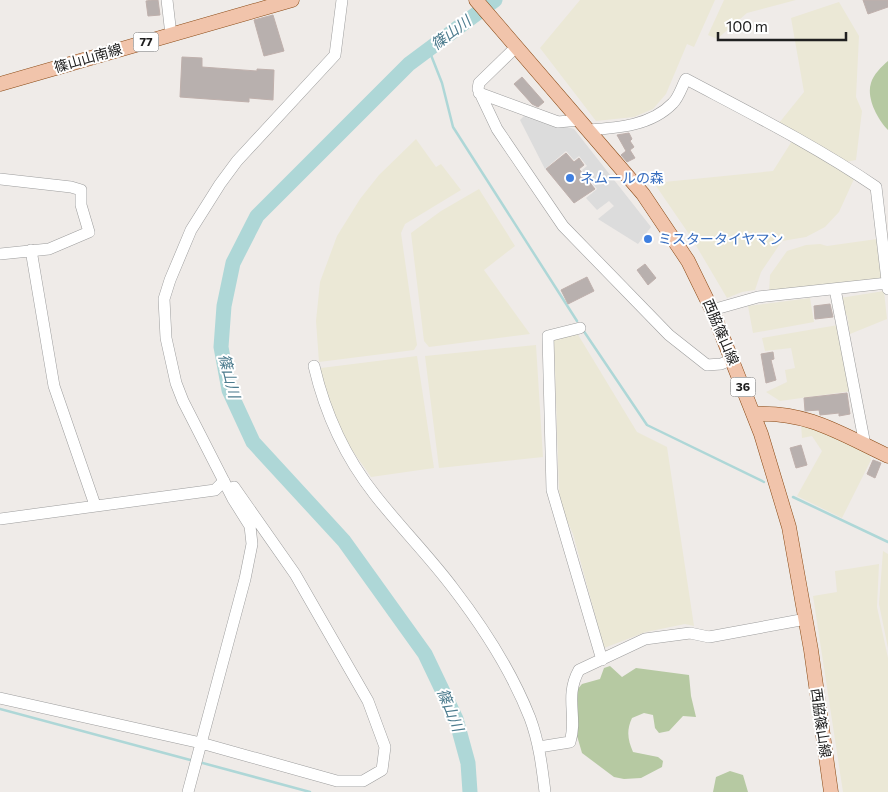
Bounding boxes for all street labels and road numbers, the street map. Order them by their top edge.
road number: 77 [134,32,158,52]
street label: 篠山山南線 [52,40,124,75]
street label: 西脇篠山線 [700,296,743,367]
road number: 36 [730,378,756,397]
street label: 西脇篠山線 [808,687,835,759]

